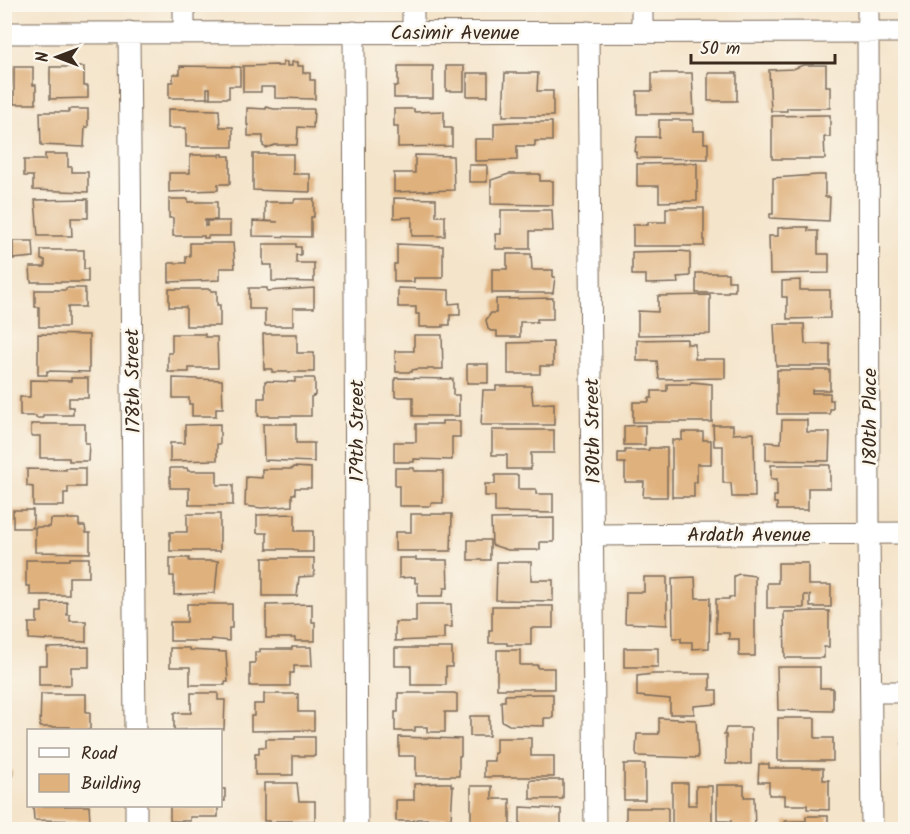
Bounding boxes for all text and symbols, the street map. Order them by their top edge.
street label: Casimir Avenue [391,18,519,50]
north arrow [27,27,87,87]
scale bar [691,27,835,65]
text: 50 m [700,35,740,64]
text: N [31,52,56,62]
street label: 178th Street [117,328,151,434]
street label: 180th Place [855,368,887,466]
street label: 180th Street [577,378,611,484]
street label: 179th Street [342,380,374,482]
street label: Ardath Avenue [687,520,811,552]
legend [27,729,222,807]
text: Road [81,740,118,769]
text: Building [81,770,141,799]

